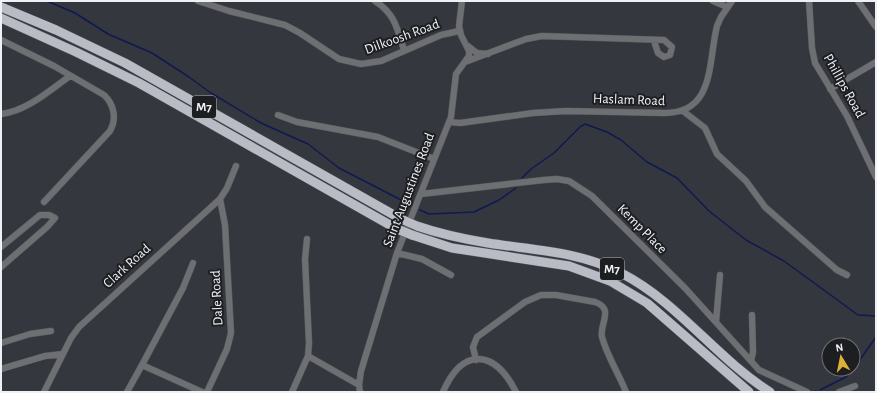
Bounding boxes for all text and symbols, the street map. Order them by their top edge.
street label: Dilkoosh Road [363,17,441,57]
street label: Phillips Road [821,52,867,120]
street label: Haslam Road [593,92,665,108]
road number: M7 [192,96,216,118]
street label: Saint Augustines Road [381,131,437,249]
street label: Kemp Place [615,202,669,256]
street label: Clark Road [101,241,153,291]
road number: M7 [600,258,624,280]
street label: Dale Road [209,270,225,326]
north arrow [821,337,861,377]
text: N [835,342,844,354]

